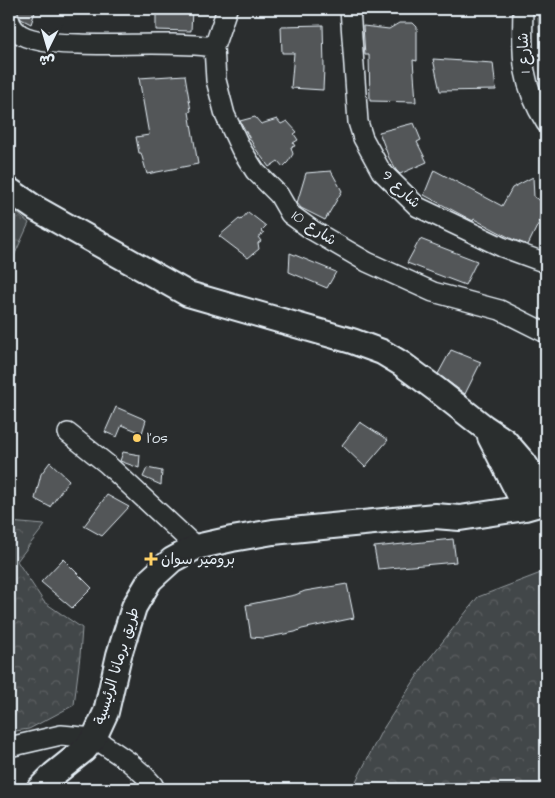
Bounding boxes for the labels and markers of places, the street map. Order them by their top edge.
place label: l'os [147,428,168,449]
marker: l'os [131,432,143,444]
place label: برومير سوان [161,549,235,570]
marker: برومير سوان [145,553,157,565]

